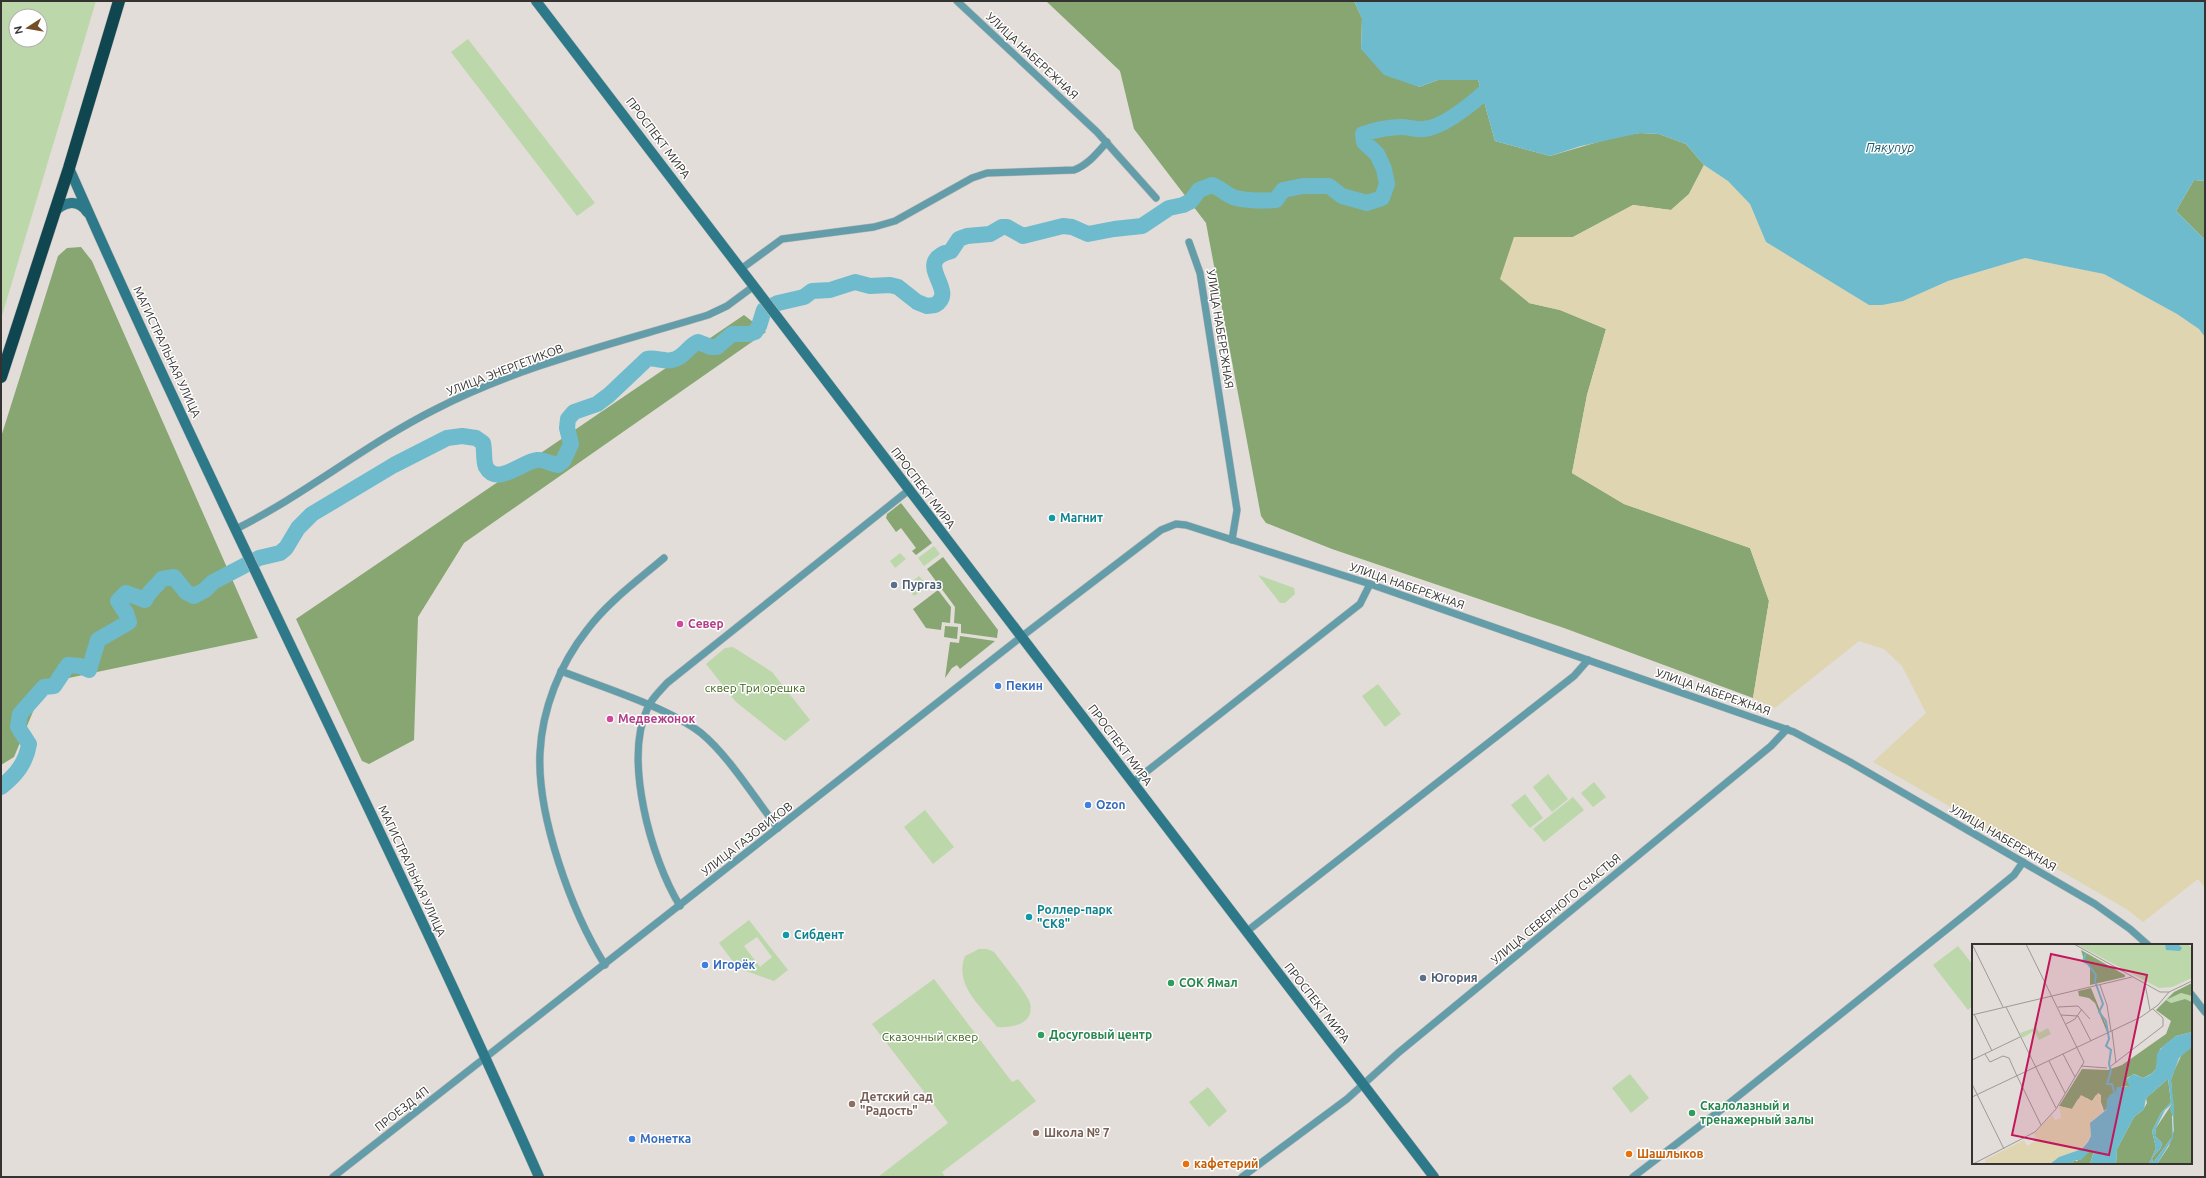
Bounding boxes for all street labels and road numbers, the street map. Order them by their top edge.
street label: УЛИЦА НАБЕРЕЖНАЯ [984,10,1081,102]
street label: ПРОСПЕКТ МИРА [624,95,693,181]
street label: УЛИЦА НАБЕРЕЖНАЯ [1205,268,1236,390]
street label: МАГИСТРАЛЬНАЯ УЛИЦА [131,284,204,420]
street label: УЛИЦА ЭНЕРГЕТИКОВ [445,341,565,398]
street label: ПРОСПЕКТ МИРА [889,445,958,531]
street label: УЛИЦА НАБЕРЕЖНАЯ [1348,560,1466,611]
street label: УЛИЦА НАБЕРЕЖНАЯ [1654,666,1772,717]
street label: ПРОСПЕКТ МИРА [1086,702,1155,788]
street label: УЛИЦА ГАЗОВИКОВ [699,799,795,878]
street label: УЛИЦА НАБЕРЕЖНАЯ [1948,802,2059,873]
street label: МАГИСТРАЛЬНАЯ УЛИЦА [376,803,449,939]
street label: УЛИЦА СЕВЕРНОГО СЧАСТЬЯ [1488,851,1623,967]
street label: ПРОСПЕКТ МИРА [1282,960,1353,1045]
street label: ПРОЕЗД 4П [372,1084,431,1134]

